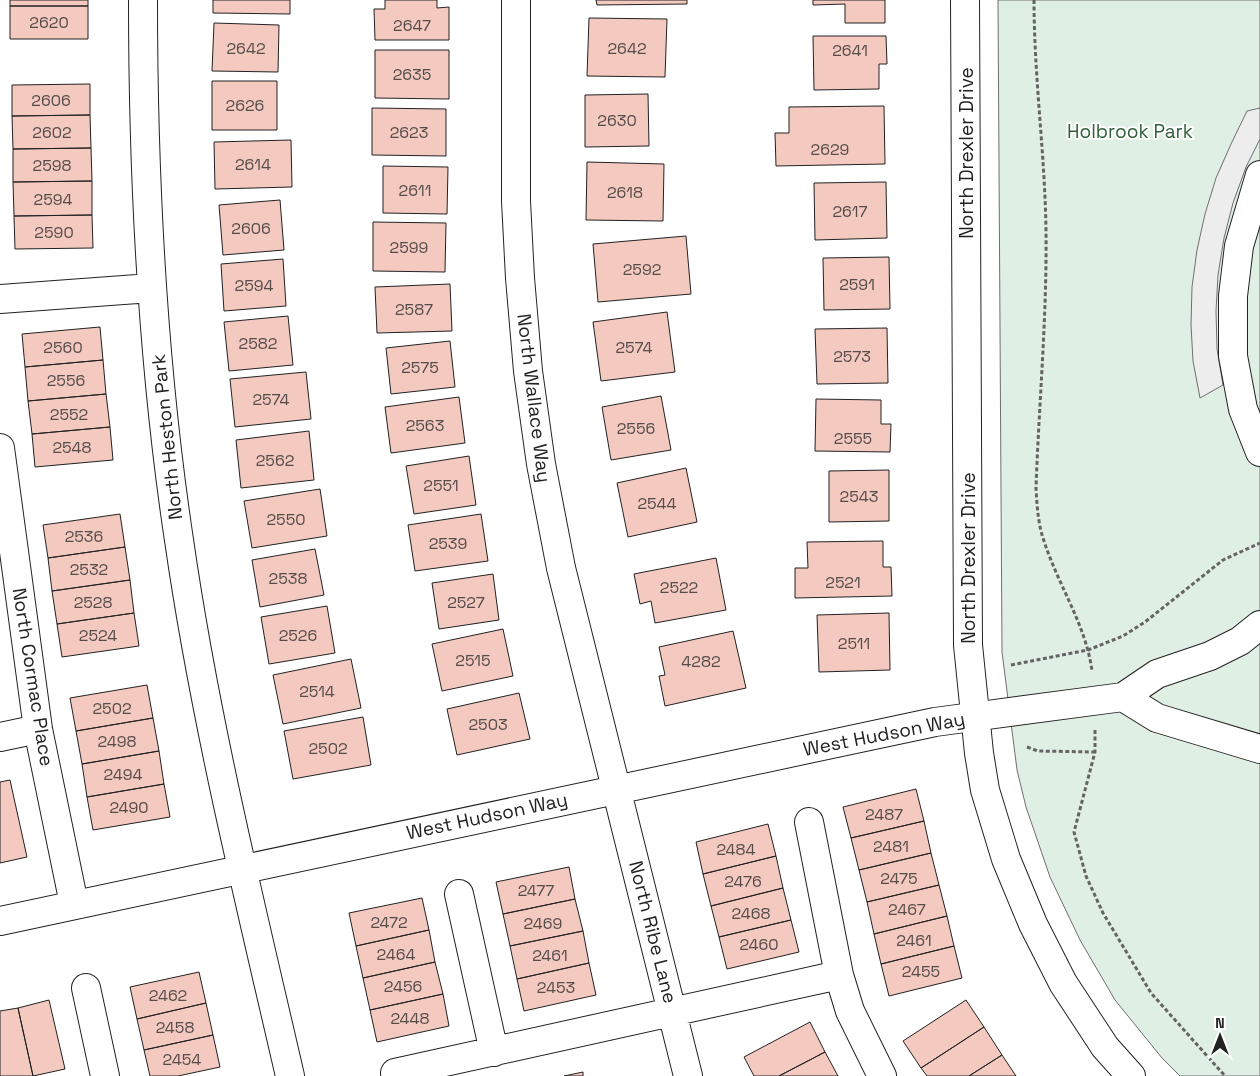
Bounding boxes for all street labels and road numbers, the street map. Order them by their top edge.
street label: North Drexler Drive [954,67,979,239]
street label: North Wallace Way [511,312,557,484]
street label: North Heston Park [146,353,188,521]
street label: North Drexler Drive [956,472,981,644]
street label: North Cormac Place [7,586,59,768]
street label: West Hudson Way [801,706,967,762]
street label: West Hudson Way [404,787,570,845]
street label: North Ribe Lane [623,858,683,1006]

